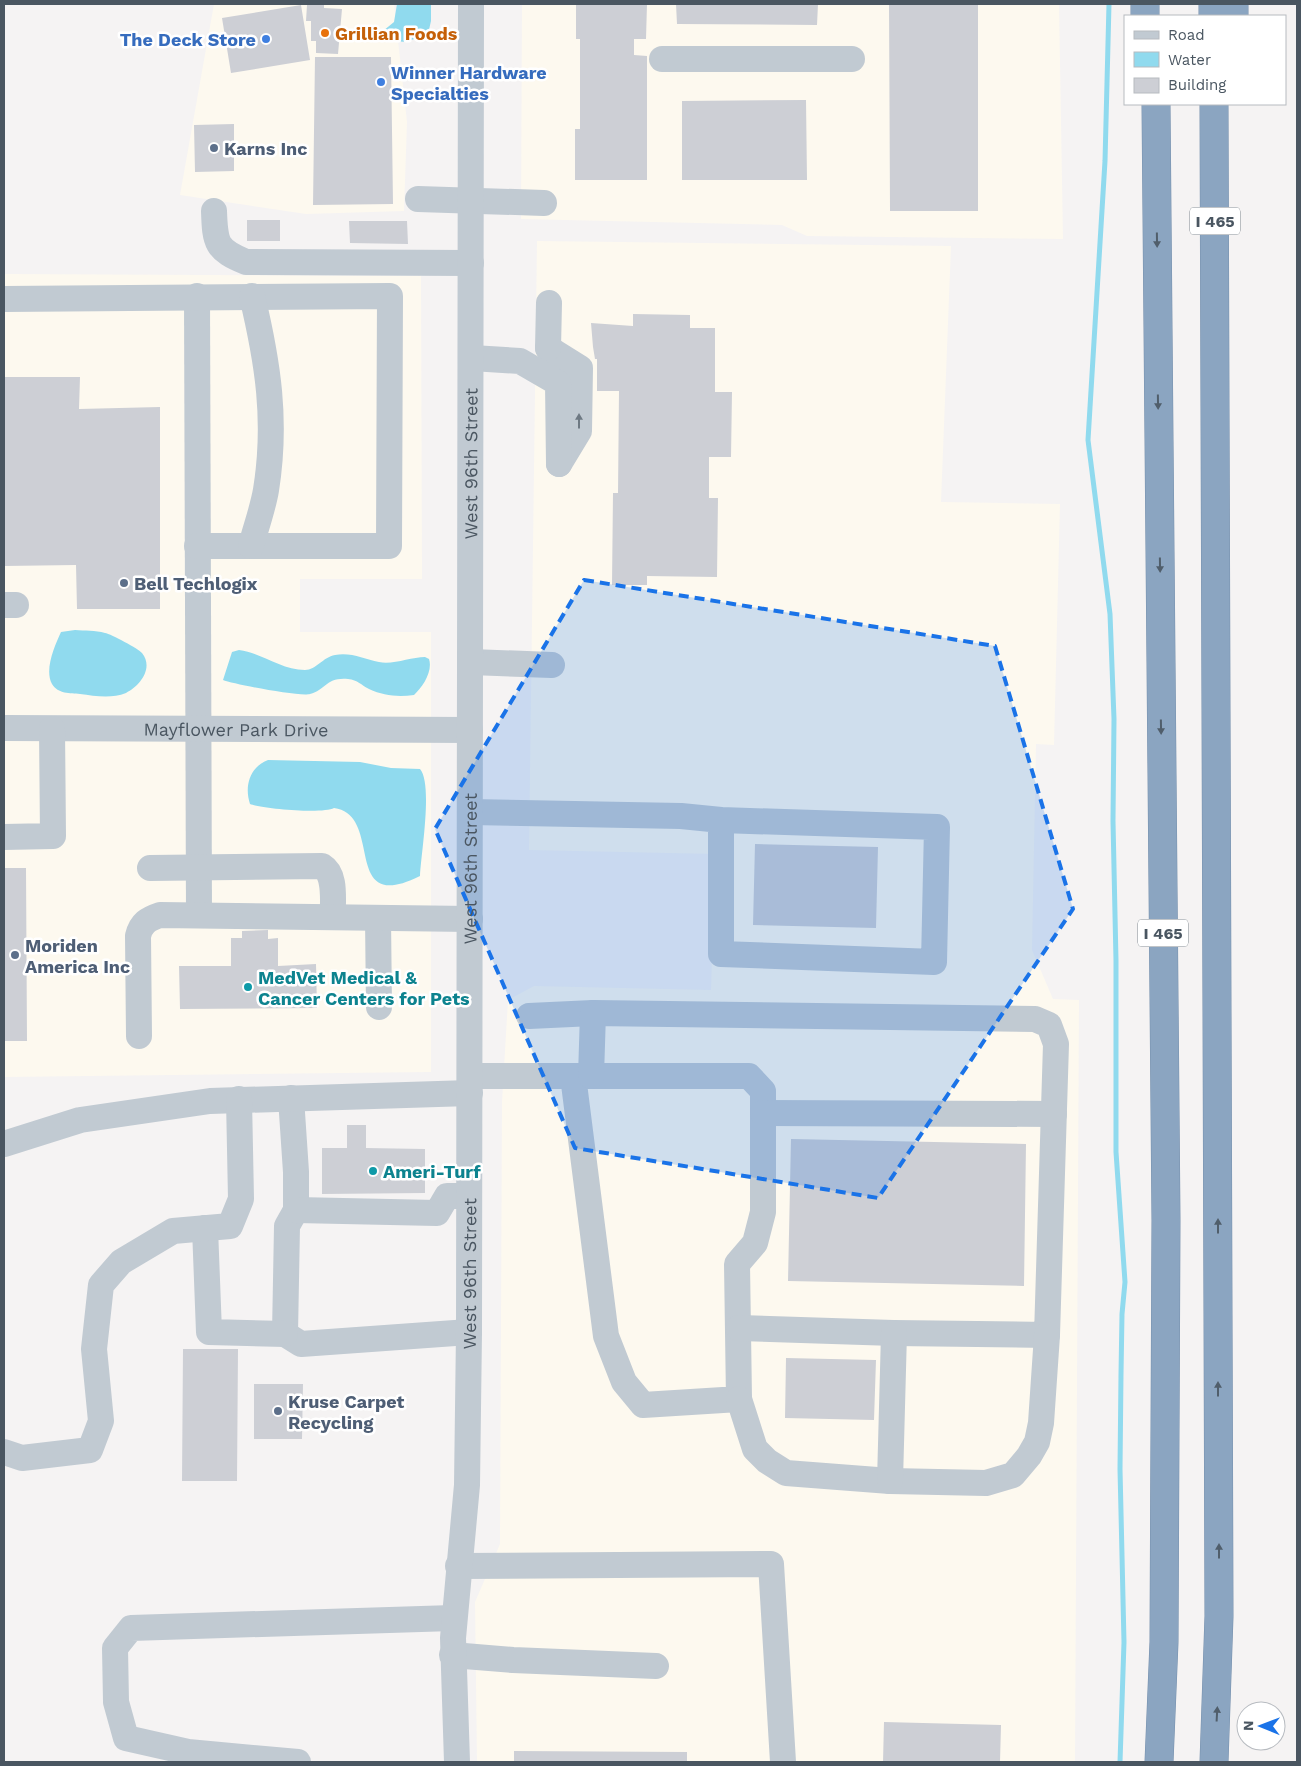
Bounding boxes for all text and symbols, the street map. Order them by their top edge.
legend [1124,15,1286,105]
place label: Grillian Foods [335,23,458,44]
text: Road [1168,26,1205,44]
marker: Grillian Foods [319,27,331,39]
place label: The Deck Store [120,29,256,50]
marker: The Deck Store [260,33,272,45]
text: Water [1168,51,1211,69]
place label: Winner Hardware Specialties [391,62,547,104]
marker: Winner Hardware Specialties [375,76,387,88]
text: Building [1168,76,1226,94]
place label: Karns Inc [224,138,308,159]
marker: Karns Inc [208,142,220,154]
road number: I 465 [1190,208,1240,235]
one-way arrow [1153,232,1161,248]
street label: West 96th Street [460,388,481,539]
one-way arrow [1154,395,1162,411]
one-way arrow [575,413,583,429]
one-way arrow [1156,557,1164,573]
place label: Bell Techlogix [134,573,258,594]
marker: Bell Techlogix [118,577,130,589]
street label: Mayflower Park Drive [144,718,328,740]
one-way arrow [1157,720,1165,736]
street label: West 96th Street [459,793,480,944]
road number: I 465 [1138,920,1188,946]
place label: Moriden America Inc [25,935,130,977]
marker: Moriden America Inc [9,949,21,961]
place label: MedVet Medical & Cancer Centers for Pets [258,967,470,1009]
marker: MedVet Medical & Cancer Centers for Pets [242,981,254,993]
place label: Ameri-Turf [383,1161,481,1182]
marker: Ameri-Turf [367,1165,379,1177]
street label: West 96th Street [458,1198,480,1350]
one-way arrow [1214,1218,1222,1234]
one-way arrow [1214,1380,1222,1396]
place label: Kruse Carpet Recycling [288,1391,404,1433]
marker: Kruse Carpet Recycling [272,1405,284,1417]
one-way arrow [1215,1543,1223,1559]
north arrow [1236,1701,1286,1751]
one-way arrow [1213,1705,1221,1721]
text: N [1240,1720,1256,1731]

